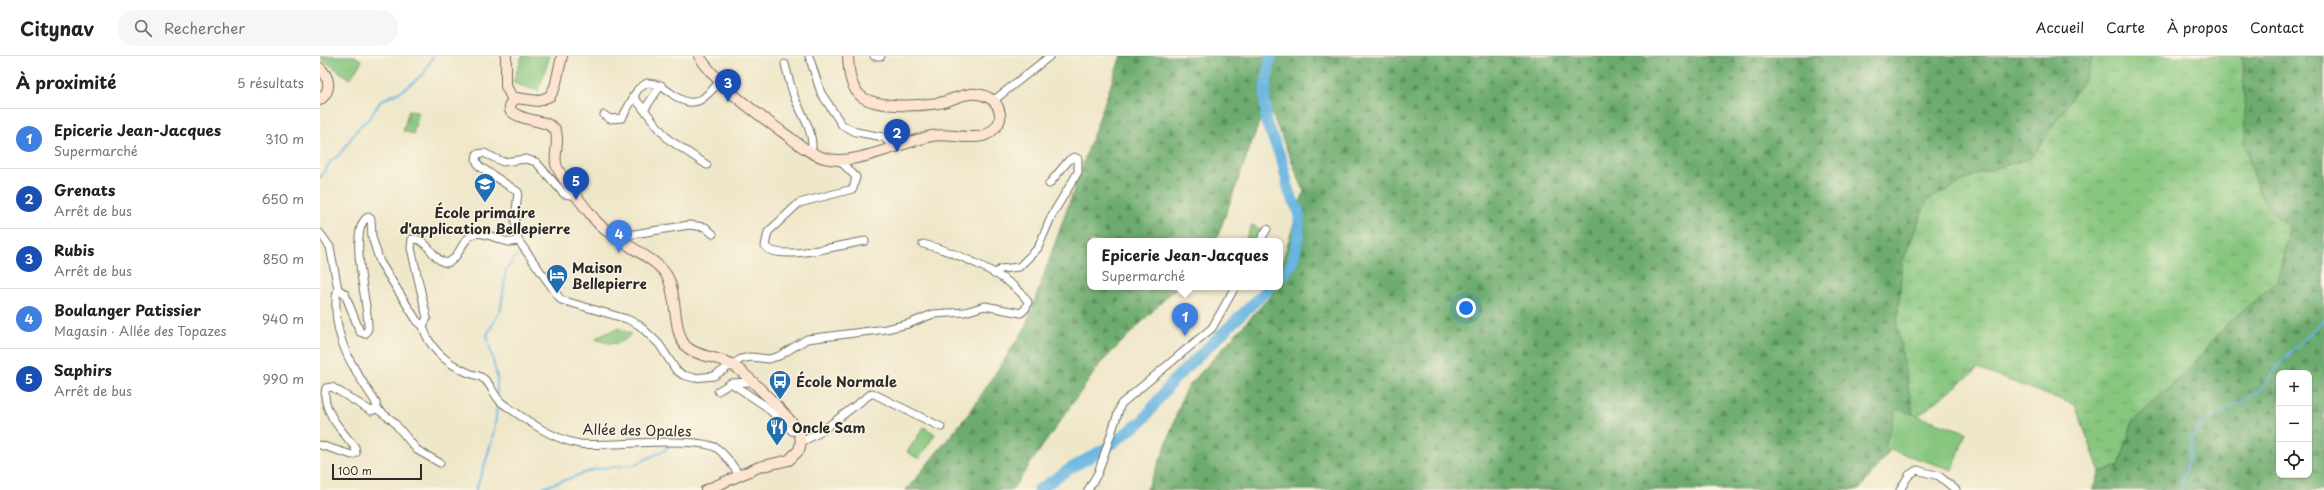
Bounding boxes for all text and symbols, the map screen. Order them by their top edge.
search box [118,10,398,46]
text: Citynav [20,14,94,42]
text: Rechercher [164,16,245,39]
icon: search [132,17,154,39]
text: Accueil [2036,17,2084,38]
text: Carte [2106,17,2145,38]
text: À propos [2167,17,2228,38]
text: Contact [2250,17,2304,38]
text: À proximité [16,69,116,95]
pin: 3 [715,69,741,102]
text: 5 résultats [237,73,304,92]
text: Epicerie Jean-Jacques [54,118,221,141]
pin: 2 [884,119,910,152]
text: 1 [26,129,32,148]
text: 310 m [265,129,304,148]
text: Supermarché [54,141,138,160]
pin: 5 [563,167,589,200]
school or university icon: École primaire d'application Bellepierre [472,171,498,204]
text: Grenats [54,178,115,201]
text: 2 [24,189,34,208]
text: 650 m [262,189,304,208]
text: Arrêt de bus [54,201,132,220]
place label: École primaire d'application Bellepierre [400,202,570,239]
pin: 4 [606,220,632,253]
text: Rubis [54,238,94,261]
popup [1087,238,1283,290]
text: Epicerie Jean-Jacques [1101,243,1269,266]
text: 3 [25,249,33,268]
text: 850 m [263,249,304,268]
place label: Maison Bellepierre [572,257,647,294]
text: Arrêt de bus [54,261,132,280]
hotel icon: Maison Bellepierre [544,262,570,295]
text: Supermarché [1101,266,1185,285]
text: Boulanger Patissier [54,298,201,321]
your location [1456,298,1476,318]
pin: 1 [1172,303,1198,336]
text: 4 [25,309,33,328]
text: 940 m [262,309,304,328]
text: Magasin · Allée des Topazes [54,321,226,340]
text: Saphirs [54,358,112,381]
bus stop icon: École Normale [767,368,793,401]
text: 5 [25,369,33,388]
text: 990 m [263,369,304,388]
map controls [2276,370,2312,478]
button: + [2276,370,2312,406]
place label: École Normale [796,371,897,392]
text: Arrêt de bus [54,381,132,400]
button: − [2276,406,2312,442]
restaurant icon: Oncle Sam [764,414,790,447]
place label: Oncle Sam [792,417,866,438]
street label: Allée des Opales [582,419,692,441]
button: locate [2276,442,2312,478]
scale bar [332,462,422,481]
text: 100 m [338,462,372,479]

